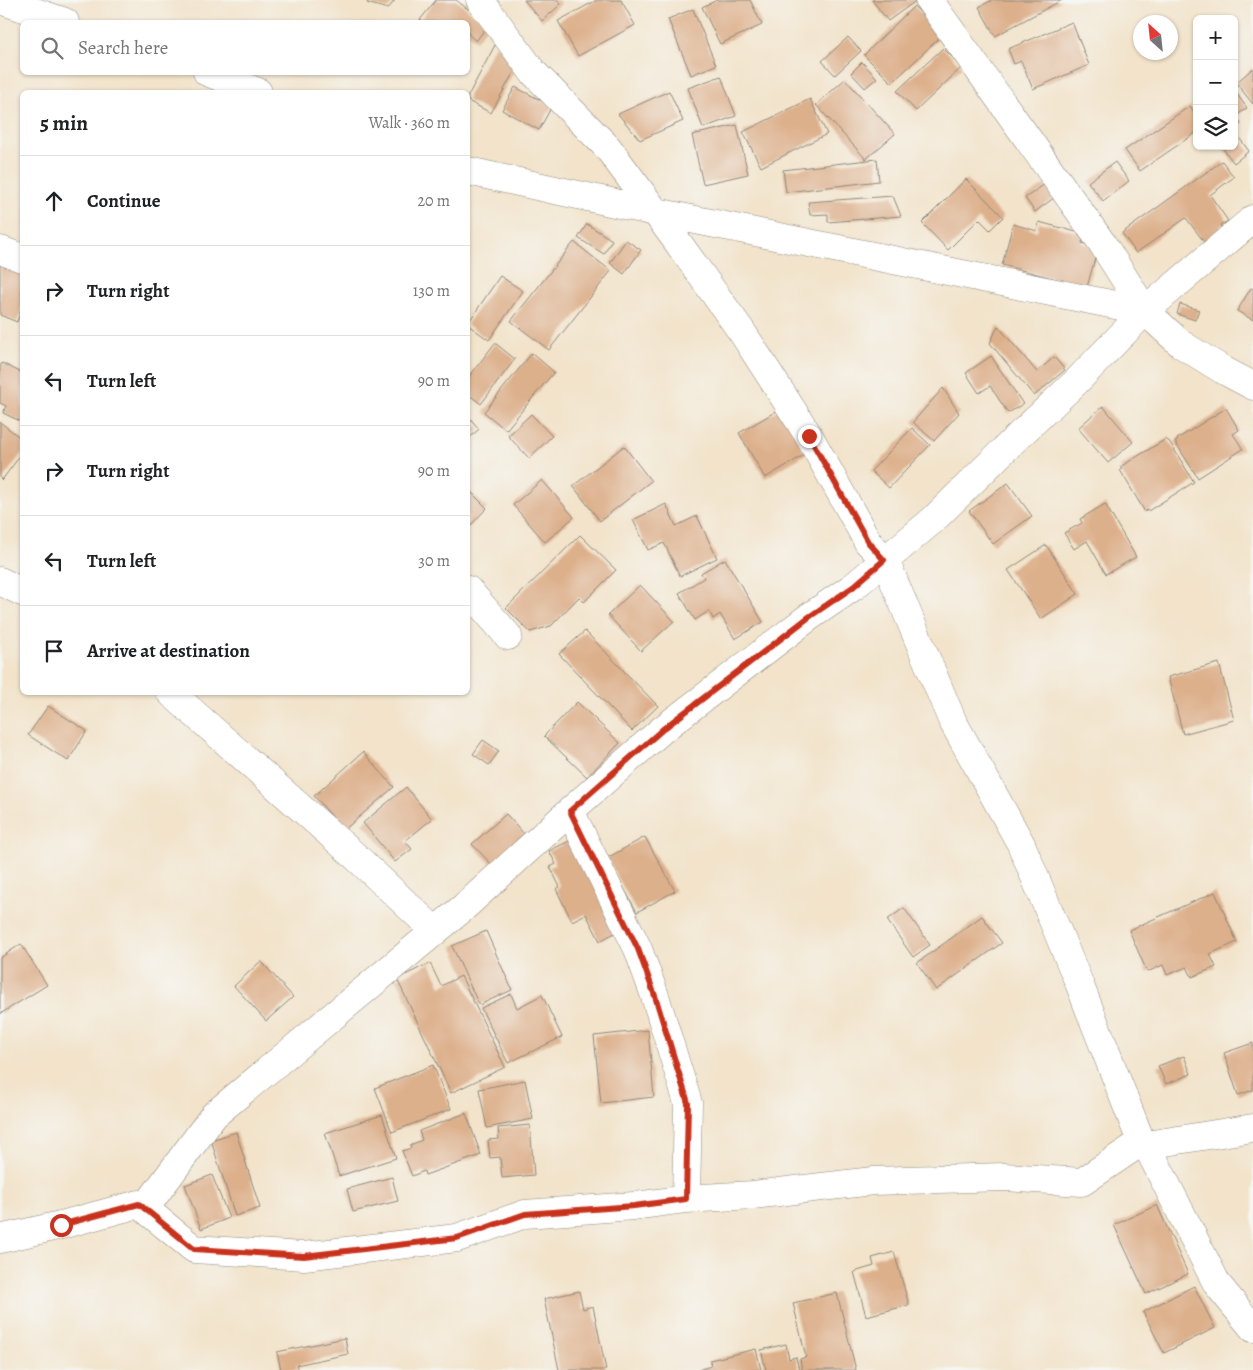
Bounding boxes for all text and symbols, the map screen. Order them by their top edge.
north arrow [1133,15,1178,60]
map controls [1193,15,1238,150]
button: + [1193,15,1238,60]
search box [20,20,470,75]
icon: search [38,34,66,62]
text: Search here [78,35,168,61]
button: − [1193,60,1238,105]
button: layers [1193,105,1238,150]
text: 5 min [40,109,88,137]
text: Walk · 360 m [368,112,450,134]
icon: ahead [40,187,68,215]
text: Continue [87,188,161,214]
text: 20 m [417,190,450,212]
icon: right [40,277,68,305]
text: Turn right [87,278,169,304]
text: 130 m [413,280,450,302]
icon: left [40,367,68,395]
text: Turn left [87,368,156,394]
text: 90 m [418,370,450,392]
route end [798,425,821,448]
icon: right [40,457,68,485]
text: Turn right [87,458,169,484]
text: 90 m [418,460,450,482]
icon: left [40,547,68,575]
text: Turn left [87,548,156,574]
text: 30 m [418,550,450,572]
icon: arrive [40,637,68,665]
text: Arrive at destination [87,638,250,664]
route start [50,1214,73,1237]

